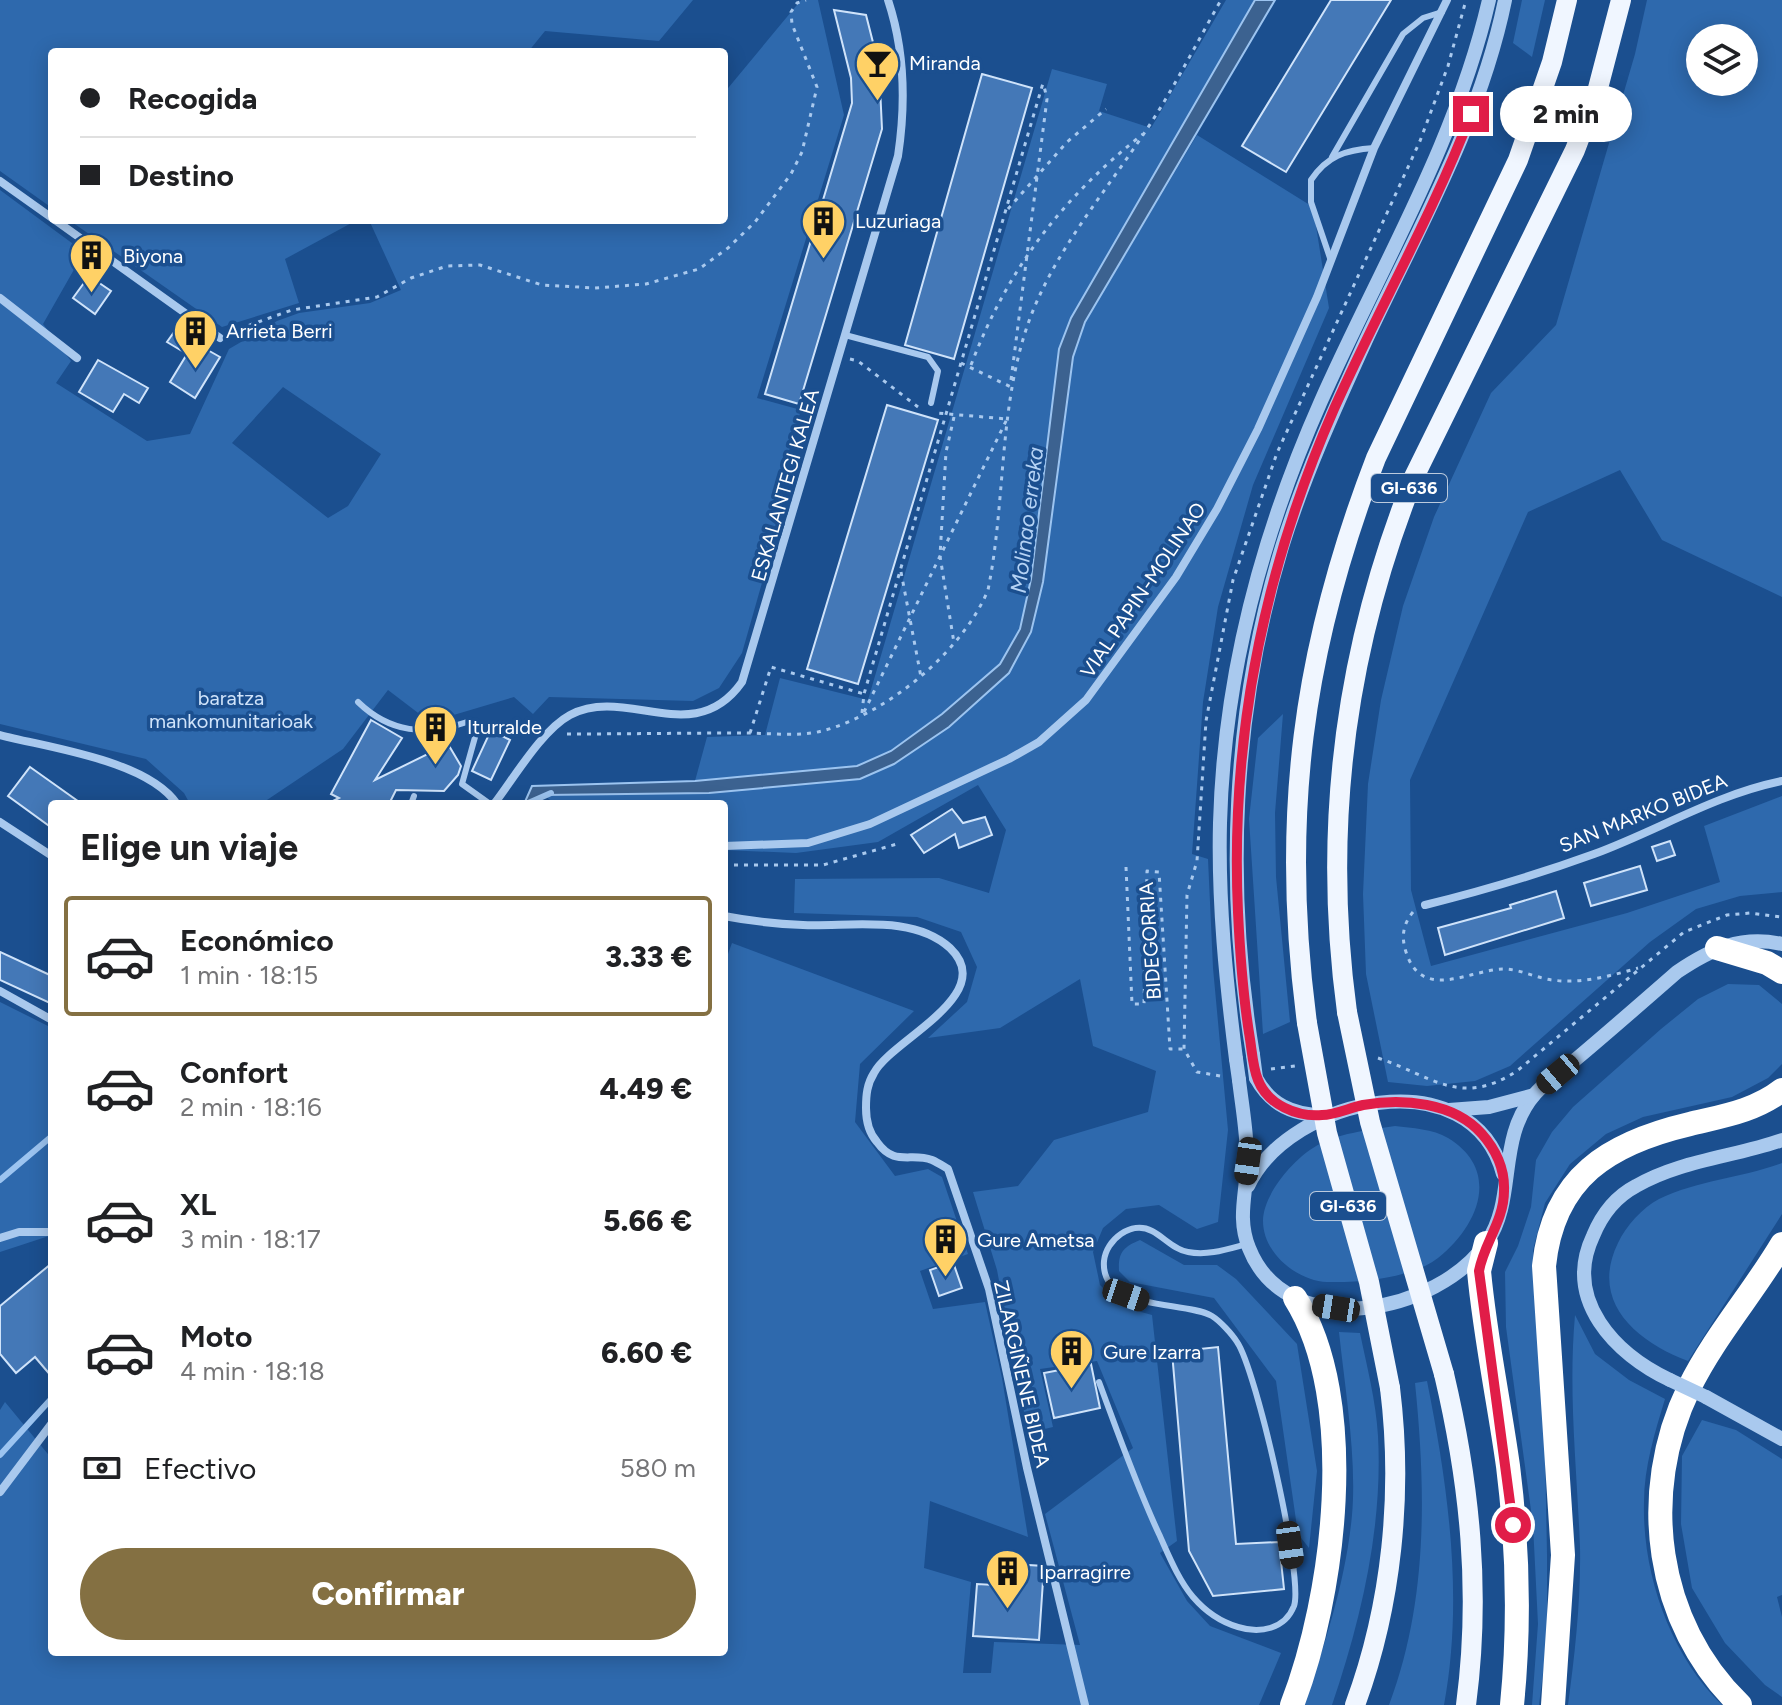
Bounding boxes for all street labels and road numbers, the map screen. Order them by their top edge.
street label: ESKALANTEGI KALEA [746,386,824,584]
road number: GI-636 [1371,474,1447,502]
street label: VIAL PAPIN-MOLINAO [1075,498,1211,682]
street label: SAN MARKO BIDEA [1556,768,1731,858]
street label: BIDEGORRIA [1134,881,1166,1001]
road number: GI-636 [1310,1192,1386,1220]
street label: ZILARGIÑENE BIDEA [989,1278,1055,1470]

